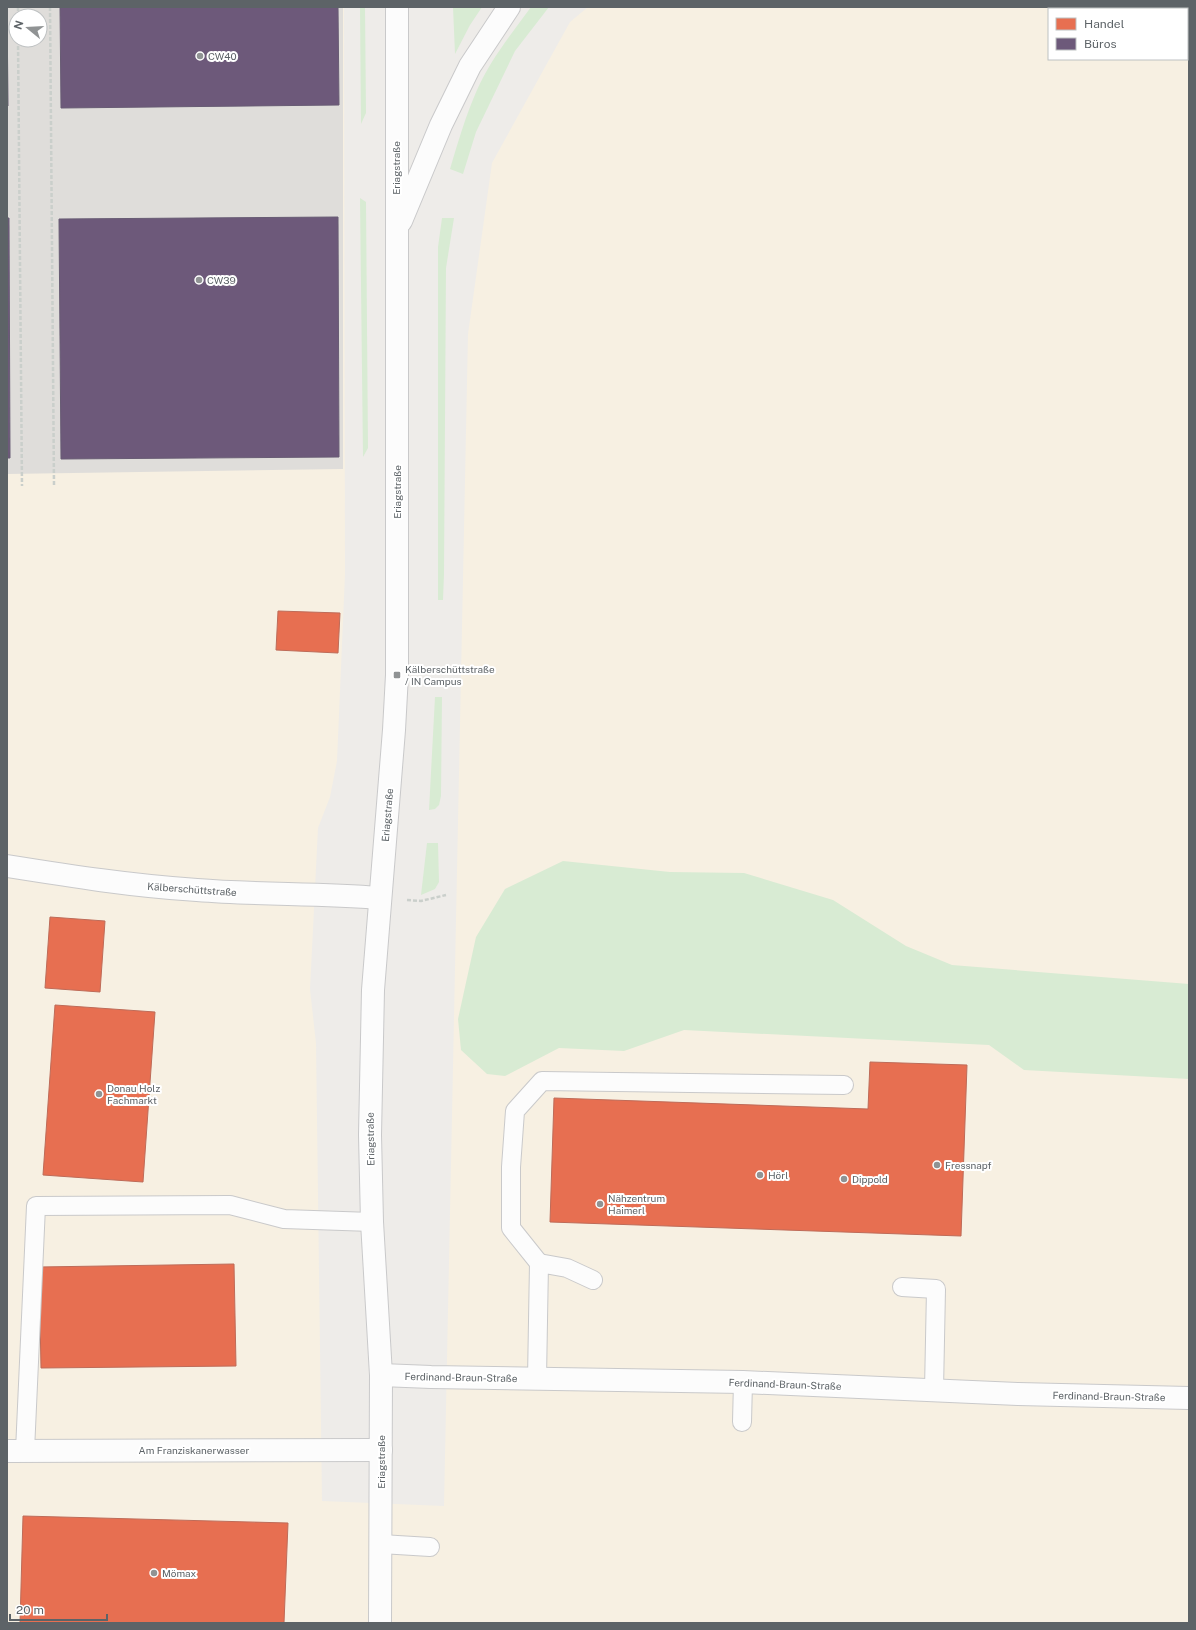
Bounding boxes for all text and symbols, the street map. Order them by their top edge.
north arrow [8,8,48,48]
legend [1048,8,1188,60]
text: Handel [1084,17,1125,31]
text: N [11,19,26,31]
text: Büros [1084,37,1117,51]
place label: CW40 [208,50,237,62]
marker: CW40 [195,51,205,61]
street label: Eriagstraße [390,141,402,195]
place label: CW39 [207,274,236,286]
marker: CW39 [194,275,204,285]
street label: Eriagstraße [391,465,403,519]
place label: Kälberschüttstraße / IN Campus [405,663,495,687]
marker: Kälberschüttstraße / IN Campus [392,670,402,680]
street label: Eriagstraße [379,787,395,842]
street label: Kälberschüttstraße [147,880,237,898]
place label: Donau Holz Fachmarkt [107,1082,160,1106]
marker: Donau Holz Fachmarkt [94,1089,104,1099]
street label: Eriagstraße [364,1112,376,1166]
place label: Fressnapf [945,1159,992,1171]
marker: Fressnapf [932,1160,942,1170]
place label: Hörl [768,1169,788,1181]
marker: Hörl [755,1170,765,1180]
place label: Dippold [852,1173,888,1185]
marker: Dippold [839,1174,849,1184]
place label: Nähzentrum Haimerl [608,1192,665,1216]
marker: Nähzentrum Haimerl [595,1199,605,1209]
street label: Ferdinand-Braun-Straße [404,1370,518,1384]
street label: Ferdinand-Braun-Straße [728,1376,842,1392]
street label: Ferdinand-Braun-Straße [1052,1389,1166,1403]
street label: Eriagstraße [375,1435,387,1489]
street label: Am Franziskanerwasser [139,1444,249,1456]
place label: Mömax [162,1567,196,1579]
marker: Mömax [149,1568,159,1578]
scale bar [10,1596,107,1622]
text: 20 m [16,1603,44,1617]

